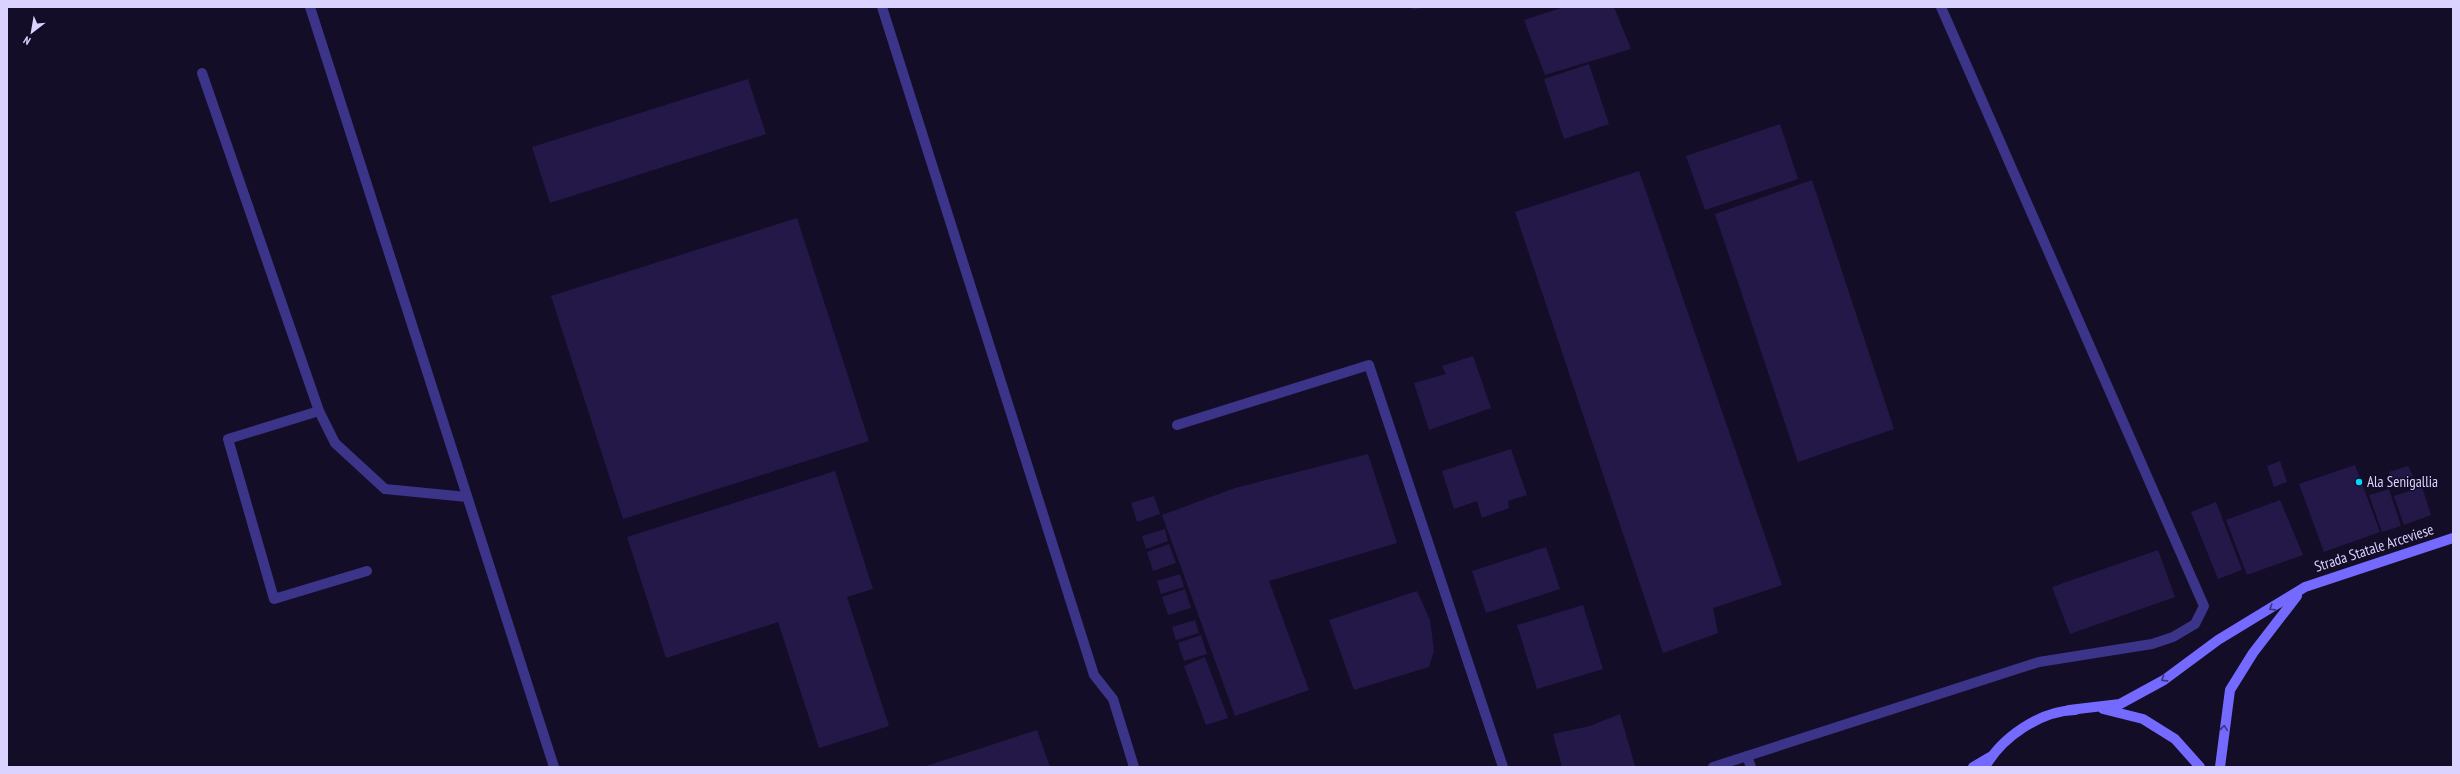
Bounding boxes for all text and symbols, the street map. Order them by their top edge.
north arrow [12,12,52,52]
text: N [21,33,33,48]
place label: Ala Senigallia [2367,472,2438,491]
marker: Ala Senigallia [2354,477,2364,487]
street label: Strada Statale Arceviese [2312,519,2436,576]
one-way arrow [2269,603,2276,611]
one-way arrow [2161,675,2168,682]
one-way arrow [2219,725,2228,731]

